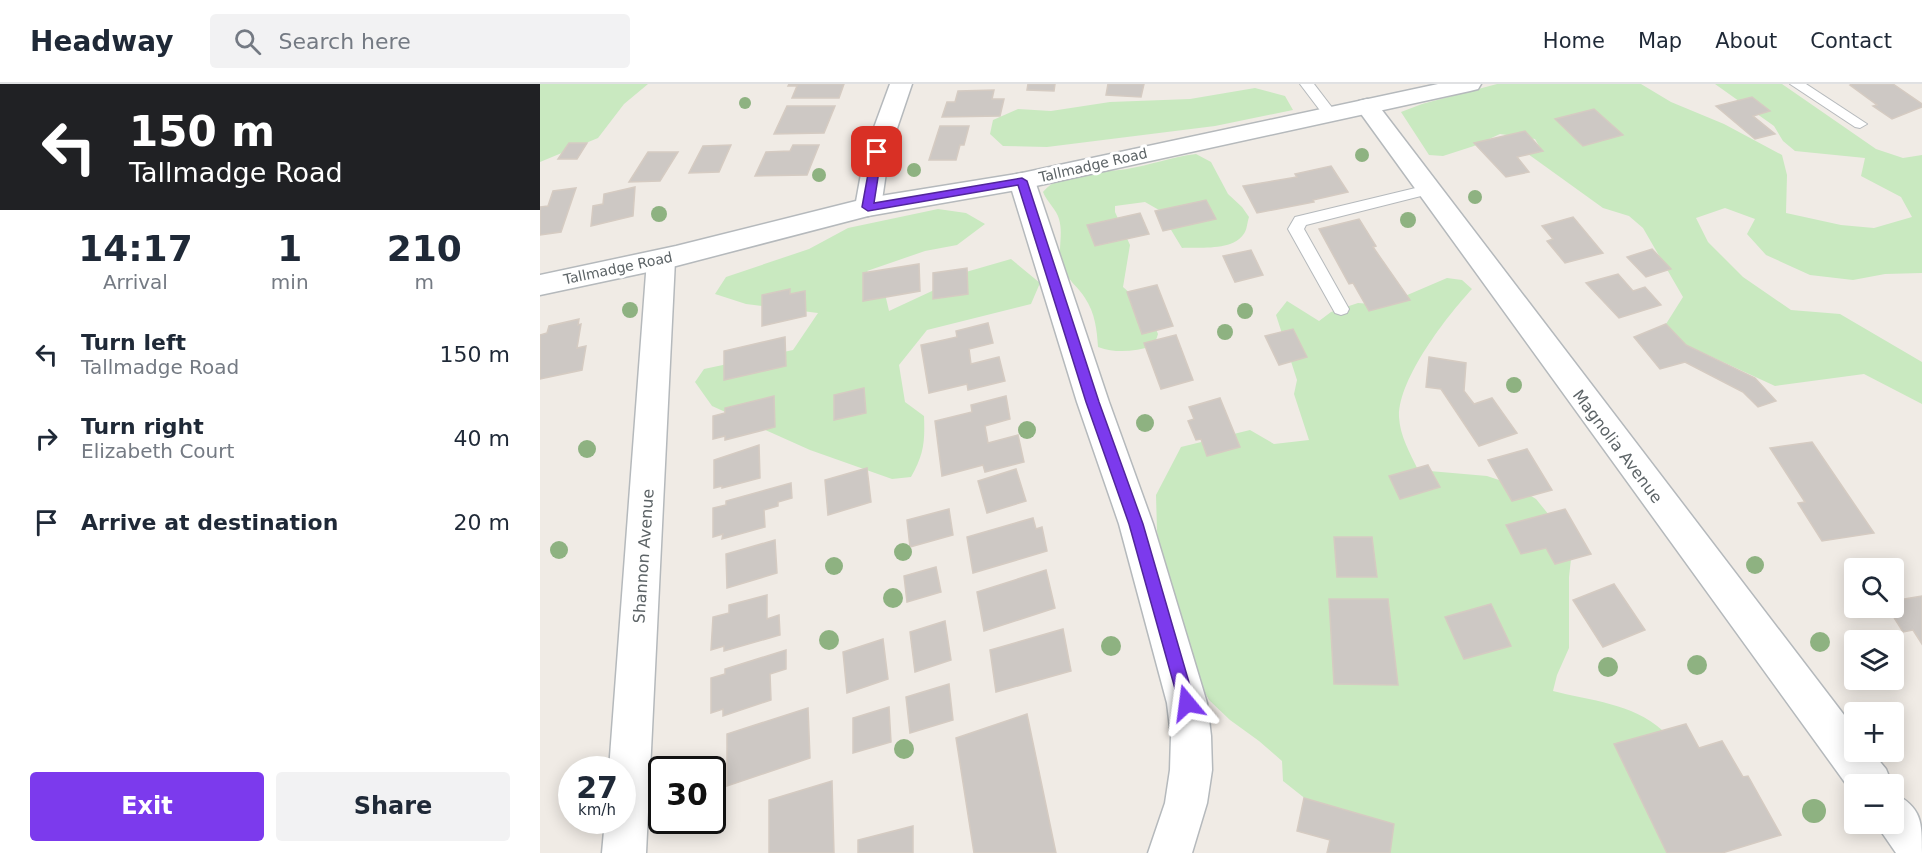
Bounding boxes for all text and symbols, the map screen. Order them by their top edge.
search box [210,14,630,68]
text: Headway [30,25,174,58]
icon: search [231,25,264,58]
text: Search here [279,29,411,54]
text: Home [1543,29,1605,53]
text: Map [1638,29,1682,53]
text: About [1715,29,1777,53]
text: Contact [1810,29,1892,53]
text: 150 m [129,107,275,156]
icon: left [30,108,108,186]
pin [851,126,902,177]
icon: arrive [860,135,893,168]
street label: Tallmadge Road [1036,145,1149,185]
text: Tallmadge Road [129,157,343,188]
text: 14:17 [78,228,193,269]
text: 1 [277,228,302,269]
text: 210 [387,228,462,269]
street label: Tallmadge Road [561,249,674,288]
text: Arrival [103,270,168,294]
text: min [271,270,309,294]
text: m [415,270,434,294]
text: Turn left [81,330,186,355]
icon: left [30,338,63,371]
text: 150 m [440,342,510,367]
text: Tallmadge Road [81,355,239,379]
street label: Magnolia Avenue [1569,386,1666,507]
text: Turn right [81,414,204,439]
icon: right [30,422,63,455]
text: 40 m [454,426,510,451]
text: Elizabeth Court [81,439,234,463]
street label: Shannon Avenue [629,488,658,624]
icon: arrive [30,506,63,539]
text: Arrive at destination [81,510,338,535]
text: 20 m [454,510,510,535]
map controls [1844,558,1904,834]
button: search [1844,558,1904,618]
button: layers [1844,630,1904,690]
position arrow [1155,671,1219,735]
button: + [1844,702,1904,762]
speed limit sign: 30 [648,756,726,834]
text: 27 [576,770,618,805]
button: Exit [30,772,264,841]
button: Share [276,772,510,841]
button: − [1844,774,1904,834]
text: km/h [578,801,616,819]

